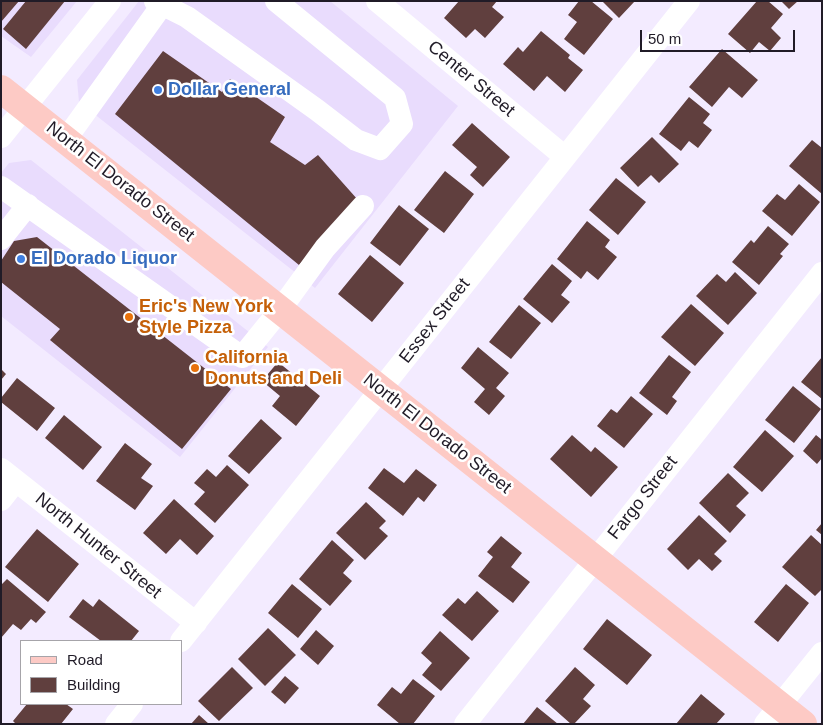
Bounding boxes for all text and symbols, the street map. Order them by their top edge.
scale bar [643,20,798,52]
text: 50 m [648,30,681,47]
street label: Center Street [423,36,519,122]
place label: Dollar General [168,79,291,101]
marker: Dollar General [152,84,164,96]
street label: North El Dorado Street [42,117,198,247]
place label: El Dorado Liquor [31,248,177,270]
marker: El Dorado Liquor [15,253,27,265]
street label: Essex Street [395,274,475,368]
place label: Eric's New York Style Pizza [139,296,273,338]
marker: Eric's New York Style Pizza [123,311,135,323]
place label: California Donuts and Deli [205,347,342,389]
marker: California Donuts and Deli [189,362,201,374]
street label: North El Dorado Street [359,369,515,499]
street label: Fargo Street [604,452,682,544]
street label: North Hunter Street [31,488,165,604]
legend [20,640,182,705]
text: Road [67,651,103,668]
text: Building [67,676,120,693]

